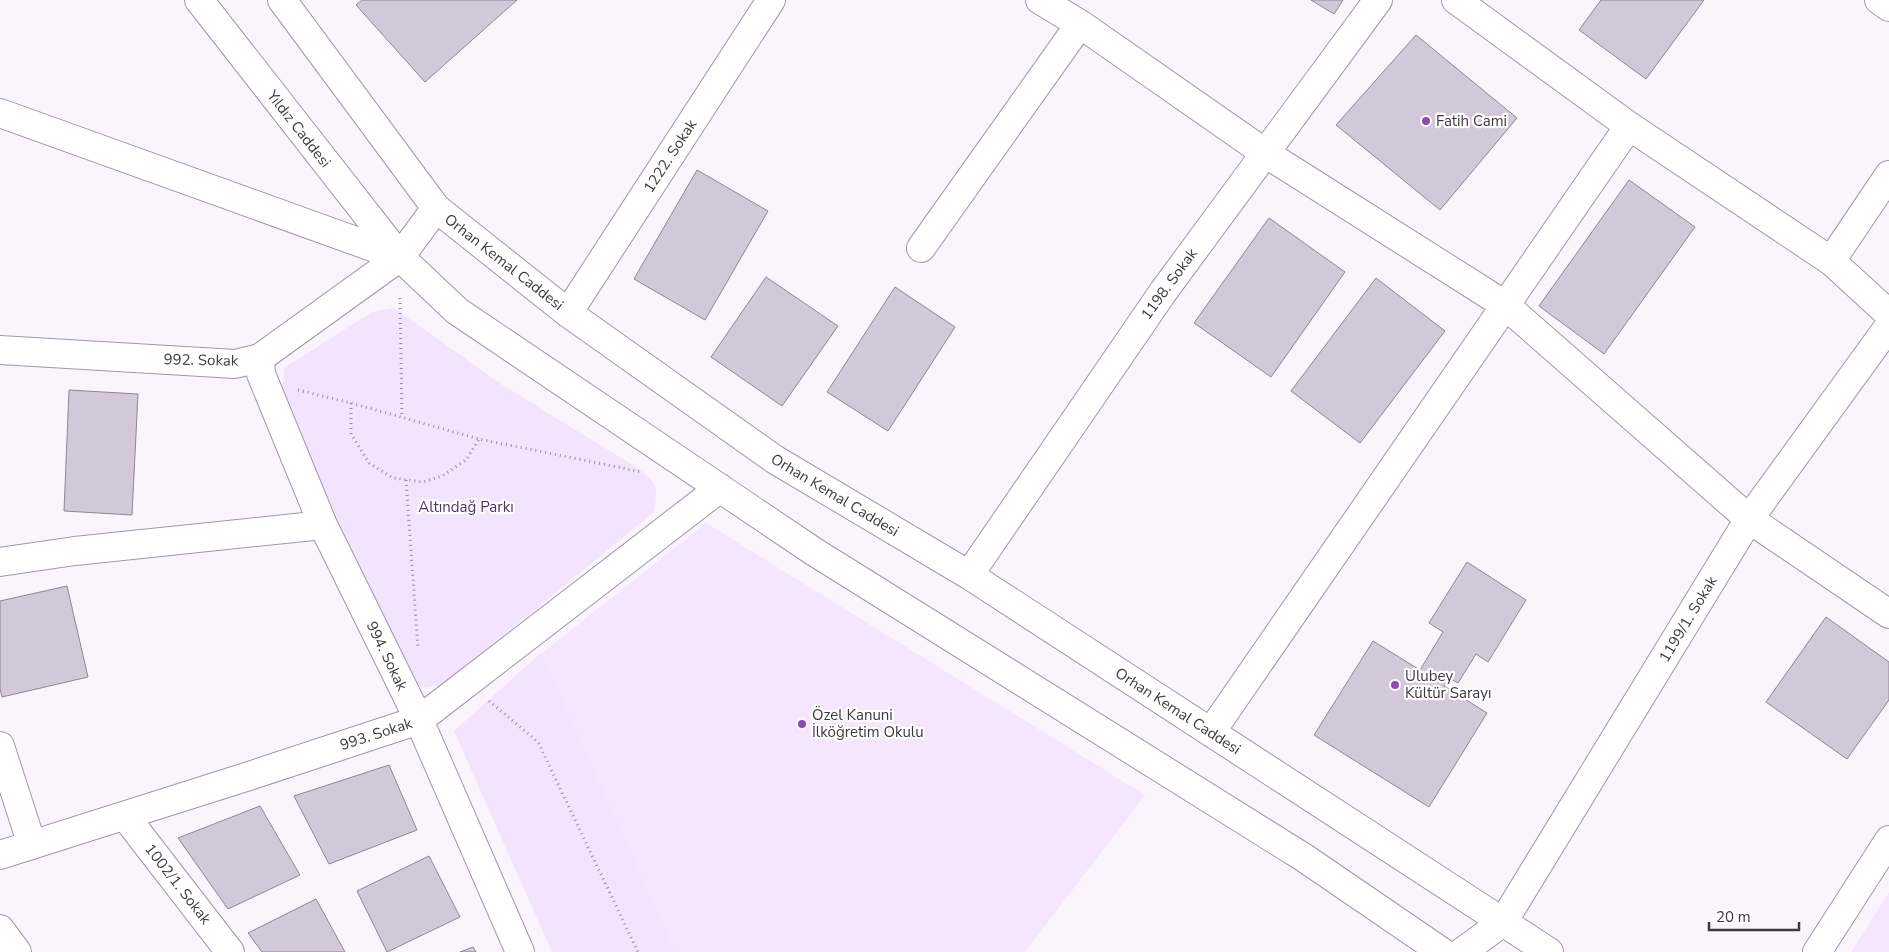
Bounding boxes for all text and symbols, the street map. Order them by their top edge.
street label: Yıldız Caddesi [262,86,335,172]
place label: Fatih Cami [1436,111,1507,131]
street label: 1222. Sokak [639,115,701,197]
marker: Fatih Cami [1420,115,1432,127]
street label: Orhan Kemal Caddesi [440,209,568,315]
street label: 1198. Sokak [1136,244,1202,324]
street label: 992. Sokak [163,349,239,371]
street label: Orhan Kemal Caddesi [767,449,903,541]
park label: Altındağ Parkı [418,497,514,517]
street label: 1199/1. Sokak [1654,572,1722,666]
street label: 994. Sokak [362,618,413,694]
street label: Orhan Kemal Caddesi [1111,663,1245,759]
place label: Ulubey Kültür Sarayı [1405,666,1491,703]
marker: Ulubey Kültür Sarayı [1389,679,1401,691]
place label: Özel Kanuni İlköğretim Okulu [812,705,924,742]
street label: 993. Sokak [337,713,415,755]
marker: Özel Kanuni İlköğretim Okulu [796,718,808,730]
street label: 1002/1. Sokak [140,840,216,929]
scale bar [1709,900,1799,932]
text: 20 m [1716,907,1751,927]

